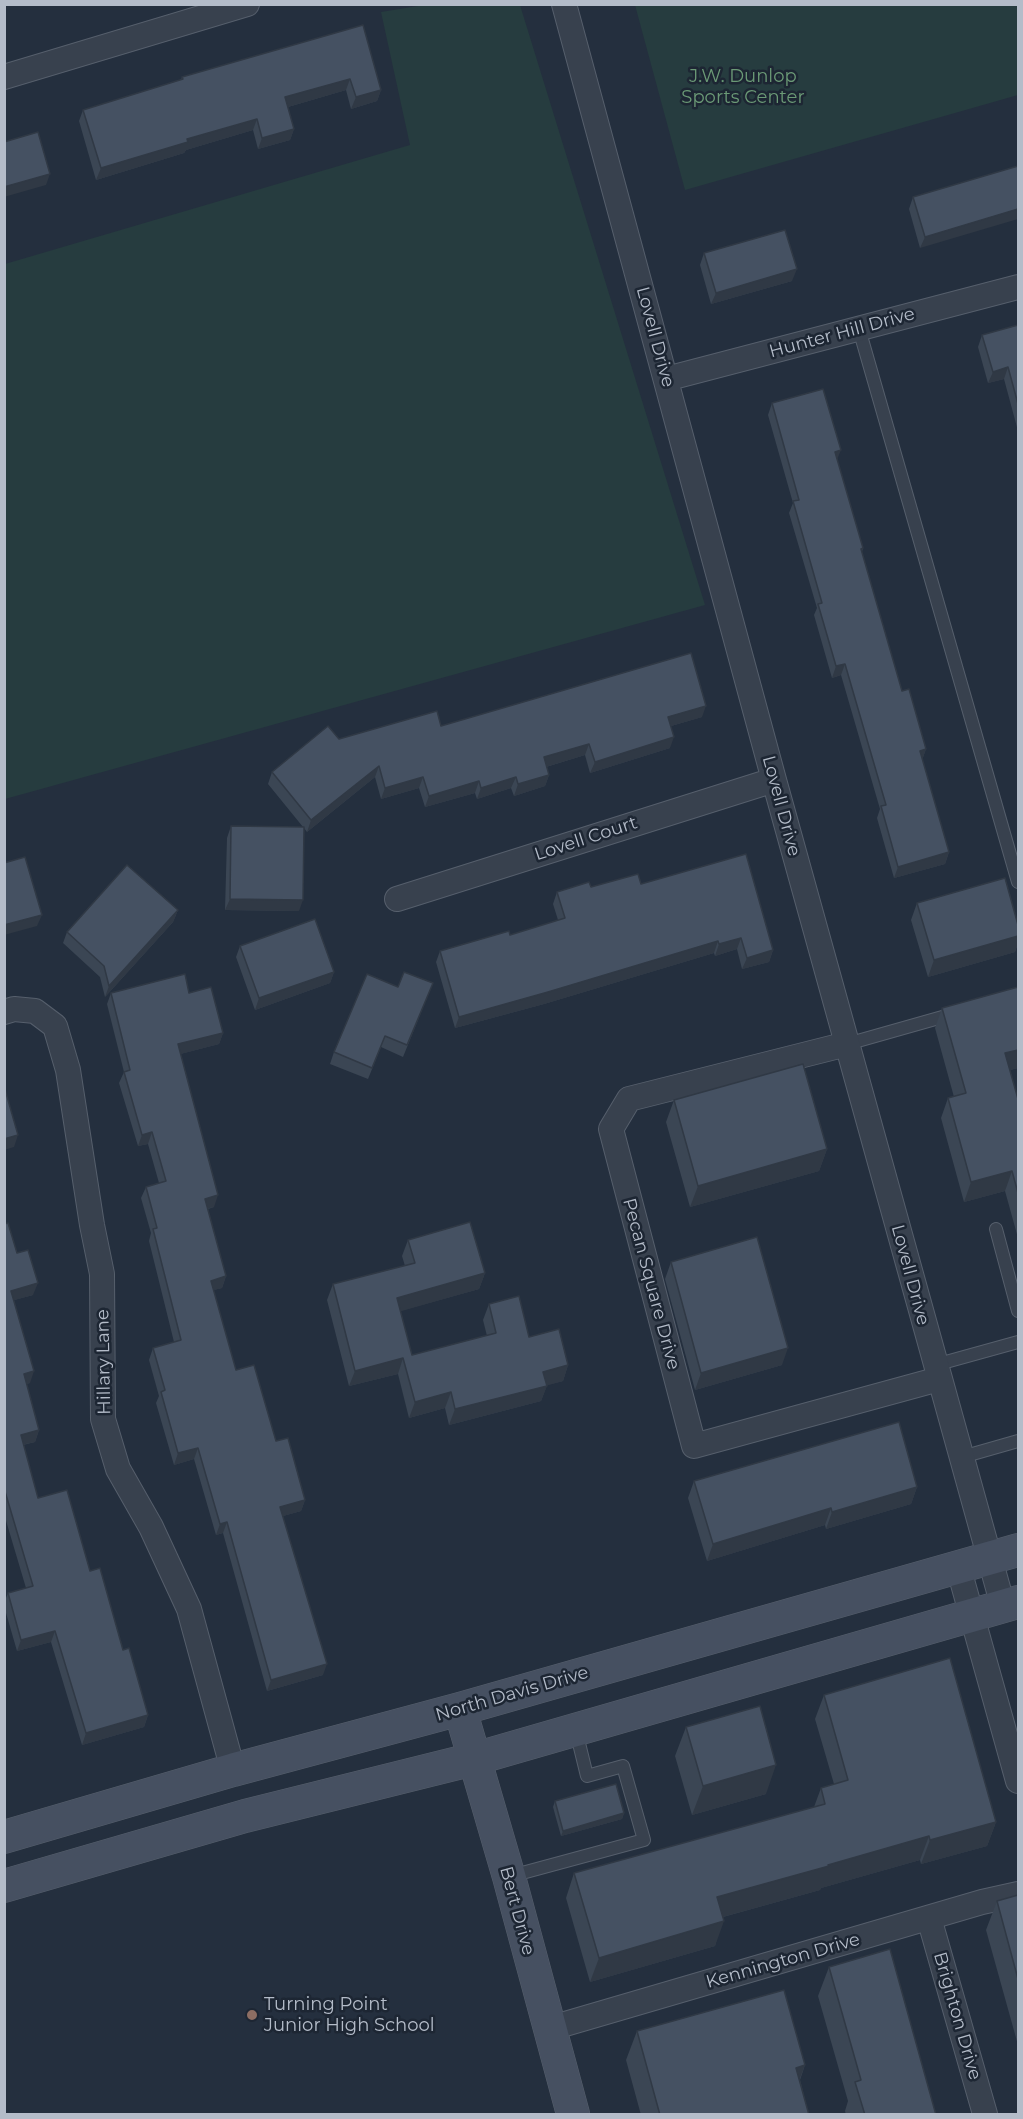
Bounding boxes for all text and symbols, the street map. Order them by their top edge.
park label: J.W. Dunlop Sports Center [681,66,805,109]
street label: Lovell Drive [631,284,679,390]
street label: Hunter Hill Drive [767,303,917,363]
street label: Lovell Drive [757,753,805,859]
street label: Lovell Court [532,812,640,866]
street label: Pecan Square Drive [618,1196,684,1372]
street label: Lovell Drive [886,1222,934,1328]
street label: Hillary Lane [92,1309,116,1415]
street label: North Davis Drive [433,1662,591,1726]
street label: Bert Drive [495,1864,539,1958]
street label: Kennington Drive [704,1929,862,1993]
street label: Brighton Drive [928,1949,986,2083]
place label: Turning Point Junior High School [264,1994,435,2036]
marker: Turning Point Junior High School [245,2008,259,2022]

